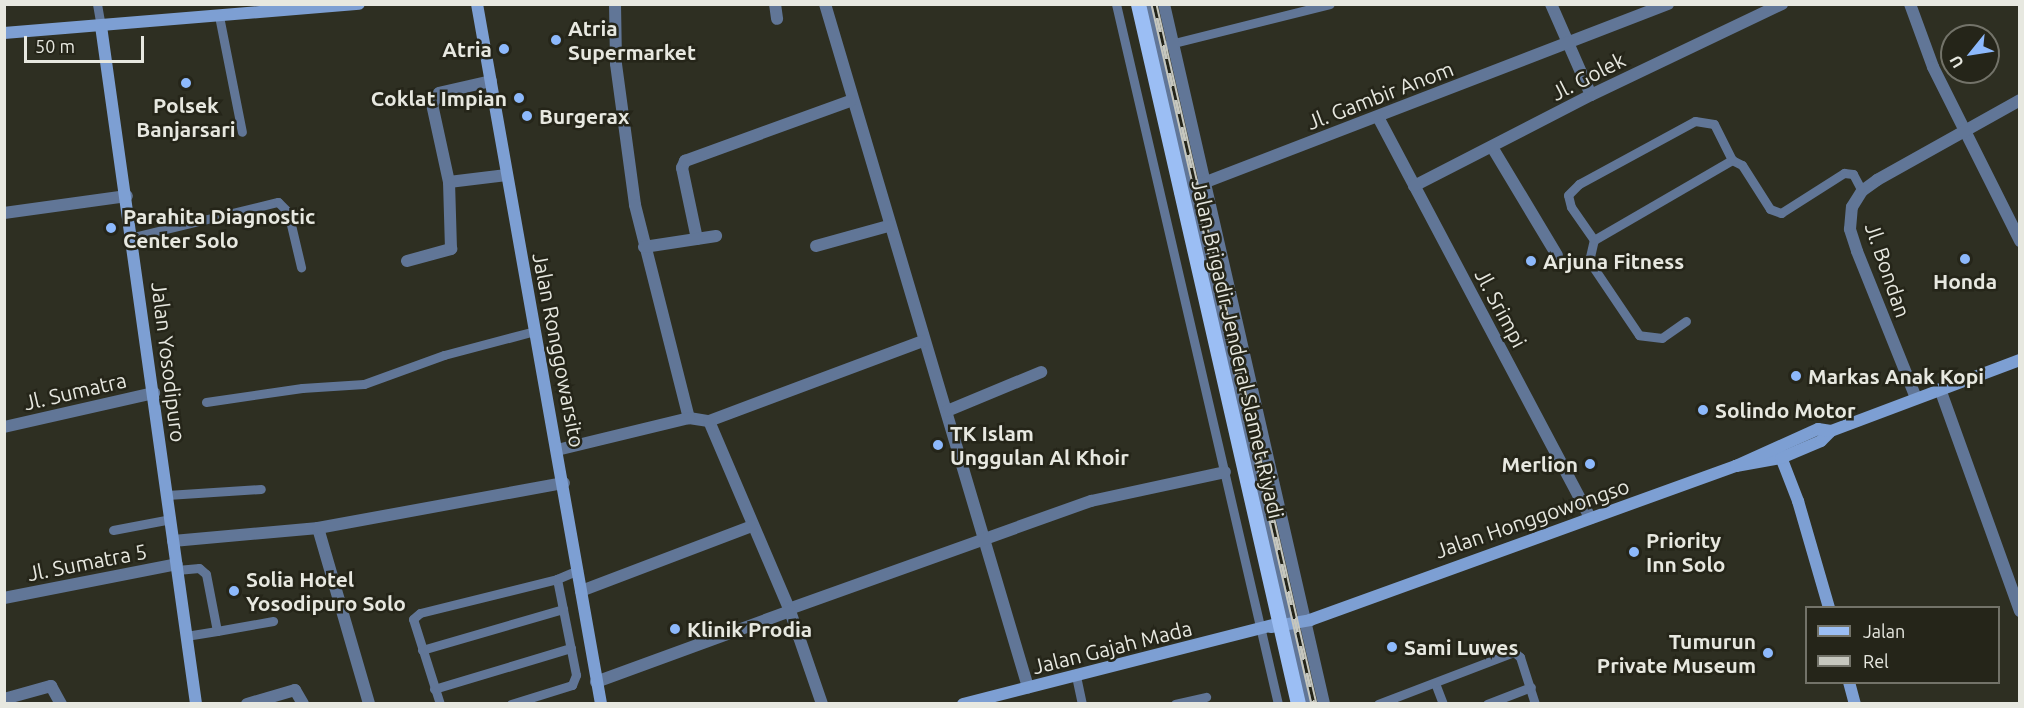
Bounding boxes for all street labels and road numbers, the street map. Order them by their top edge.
street label: Jl. Golek [1547,47,1629,105]
street label: Jl. Gambir Anom [1303,55,1457,135]
street label: Jalan Brigadir Jenderal Slamet Riyadi [1187,177,1289,521]
street label: Jl. Bondan [1860,219,1916,321]
street label: Jalan Ronggowarsito [528,251,590,449]
street label: Jl. Srimpi [1470,264,1532,352]
street label: Jalan Yosodipuro [147,281,191,443]
street label: Jl. Sumatra [21,367,129,415]
street label: Jalan Honggowongso [1432,473,1632,563]
street label: Jl. Sumatra 5 [25,538,149,586]
street label: Jalan Gajah Mada [1029,615,1195,679]

